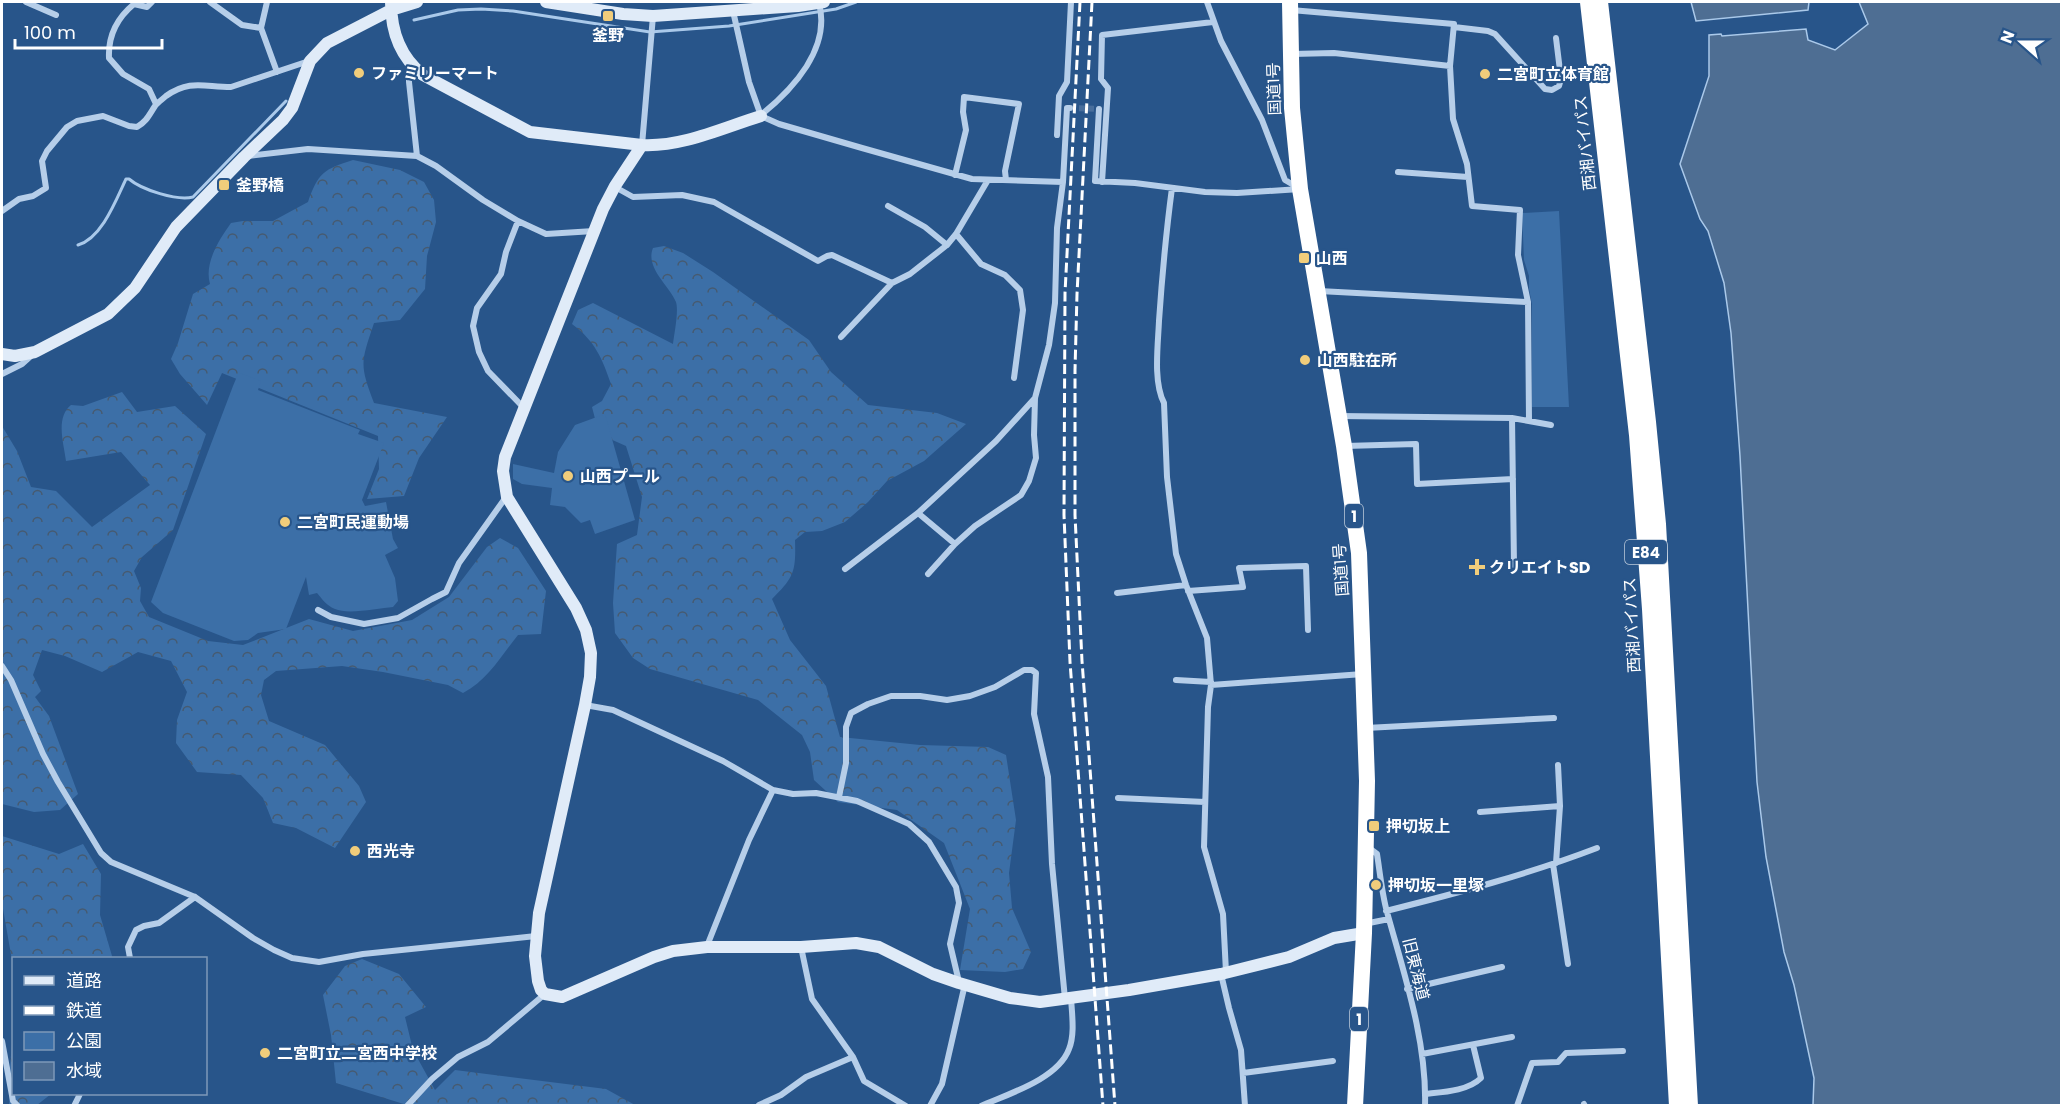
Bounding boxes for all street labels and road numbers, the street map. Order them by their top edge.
street label: 国道1号 [1262,62,1286,116]
street label: 西湘バイパス [1569,94,1601,192]
road number: 1 [1345,504,1363,528]
road number: E84 [1625,540,1667,564]
street label: 国道1号 [1328,543,1354,597]
street label: 西湘バイパス [1618,577,1646,673]
street label: 旧東海道 [1397,935,1435,1003]
road number: 1 [1350,1007,1368,1031]

